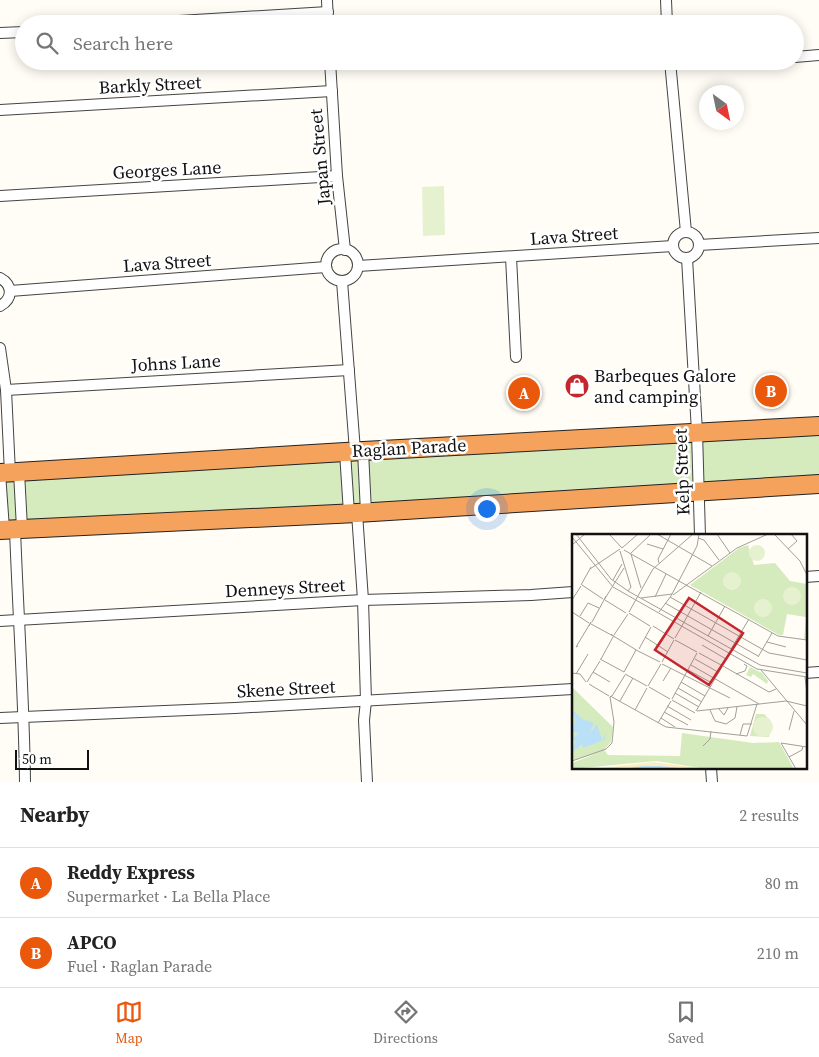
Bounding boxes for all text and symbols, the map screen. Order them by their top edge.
search box [15,15,804,70]
icon: search [33,29,61,57]
text: Search here [73,30,173,56]
street label: Barkly Street [98,69,202,100]
north arrow [699,85,744,130]
street label: Japan Street [303,108,336,207]
street label: Georges Lane [112,154,222,185]
street label: Lava Street [529,220,619,251]
street label: Lava Street [122,247,212,278]
street label: Johns Lane [130,348,221,377]
place label: Barbeques Galore and camping [594,363,736,409]
pin: B [755,372,787,410]
shop icon: Barbeques Galore and camping [564,373,590,399]
pin: A [508,374,540,412]
street label: Kelp Street [667,428,696,516]
street label: Raglan Parade [351,432,467,463]
your location [474,496,500,522]
inset map [572,534,806,770]
street label: Denneys Street [224,572,346,603]
street label: Skene Street [236,673,336,704]
scale bar [15,747,89,770]
text: 50 m [22,749,52,769]
text: Nearby [20,800,90,829]
text: 2 results [739,804,799,826]
text: Reddy Express [67,859,195,885]
text: A [31,872,41,894]
text: 80 m [765,872,799,894]
text: Supermarket · La Bella Place [67,885,270,907]
text: APCO [67,929,117,955]
text: B [31,942,41,964]
text: 210 m [757,942,799,964]
text: Fuel · Raglan Parade [67,955,212,977]
tab: Map [115,998,143,1048]
tab: Directions [373,998,438,1048]
tab: Saved [668,998,704,1048]

